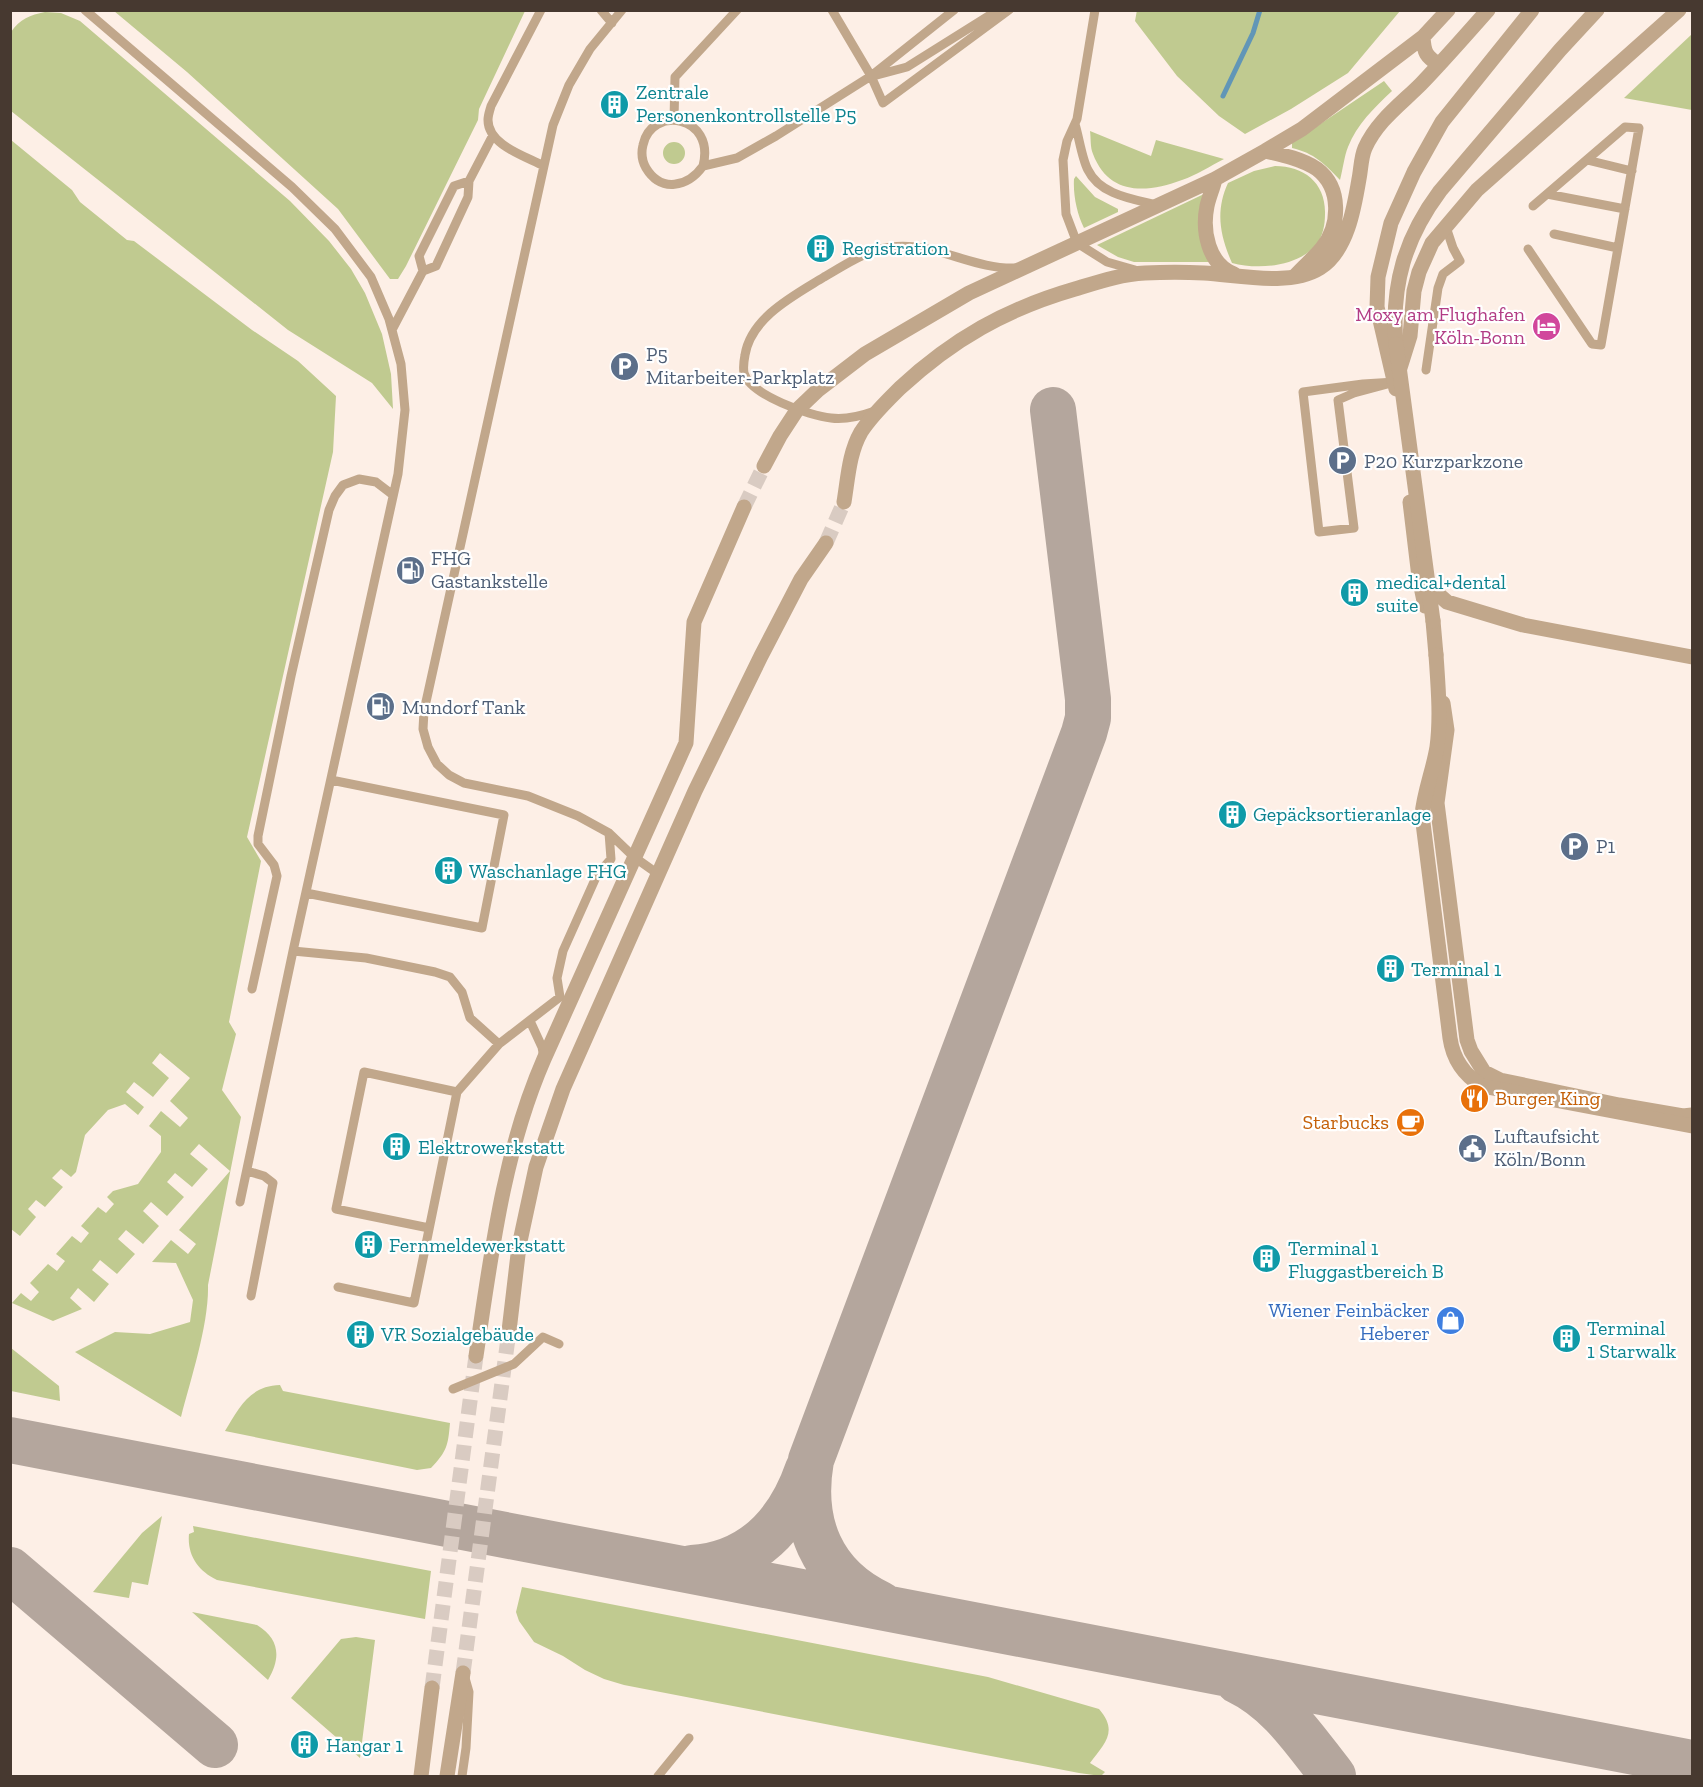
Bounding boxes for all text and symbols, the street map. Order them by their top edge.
place label: Zentrale Personenkontrollstelle P5 [636,80,857,127]
building icon: Zentrale Personenkontrollstelle P5 [599,88,631,120]
building icon: Registration [805,232,837,264]
place label: Registration [842,236,950,260]
place label: Moxy am Flughafen Köln-Bonn [1355,302,1526,349]
hotel icon: Moxy am Flughafen Köln-Bonn [1530,310,1562,342]
place label: P5 Mitarbeiter-Parkplatz [646,342,834,389]
parking icon: P5 Mitarbeiter-Parkplatz [609,350,641,382]
parking icon: P20 Kurzparkzone [1327,445,1359,477]
place label: P20 Kurzparkzone [1364,449,1523,473]
place label: FHG Gastankstelle [431,546,548,593]
fuel station icon: FHG Gastankstelle [394,554,426,586]
place label: medical+dental suite [1376,570,1506,617]
building icon: medical+dental suite [1339,577,1371,609]
fuel station icon: Mundorf Tank [365,691,397,723]
place label: Mundorf Tank [402,695,526,719]
building icon: Gepäcksortieranlage [1216,798,1248,830]
place label: Gepäcksortieranlage [1253,802,1431,826]
parking icon: P1 [1559,830,1591,862]
place label: P1 [1596,834,1615,858]
building icon: Waschanlage FHG [432,855,464,887]
place label: Waschanlage FHG [469,859,627,883]
building icon: Terminal 1 [1374,953,1406,985]
place label: Terminal 1 [1411,957,1502,981]
restaurant icon: Burger King [1458,1082,1490,1114]
place label: Burger King [1495,1086,1601,1110]
cafe icon: Starbucks [1394,1106,1426,1138]
place label: Starbucks [1303,1110,1389,1134]
place label: Luftaufsicht Köln/Bonn [1494,1124,1600,1171]
building icon: Elektrowerkstatt [381,1131,413,1163]
public building icon: Luftaufsicht Köln/Bonn [1457,1132,1489,1164]
place label: Elektrowerkstatt [418,1135,565,1159]
building icon: Fernmeldewerkstatt [352,1229,384,1261]
place label: Fernmeldewerkstatt [389,1233,566,1257]
place label: Terminal 1 Fluggastbereich B [1288,1236,1444,1283]
building icon: Terminal 1 Fluggastbereich B [1251,1243,1283,1275]
place label: Wiener Feinbäcker Heberer [1269,1298,1430,1345]
shop icon: Wiener Feinbäcker Heberer [1435,1305,1467,1337]
place label: Terminal 1 Starwalk [1587,1316,1677,1363]
building icon: VR Sozialgebäude [344,1318,376,1350]
place label: VR Sozialgebäude [380,1322,534,1346]
building icon: Terminal 1 Starwalk [1550,1323,1582,1355]
building icon: Hangar 1 [289,1729,321,1761]
place label: Hangar 1 [326,1733,403,1757]

